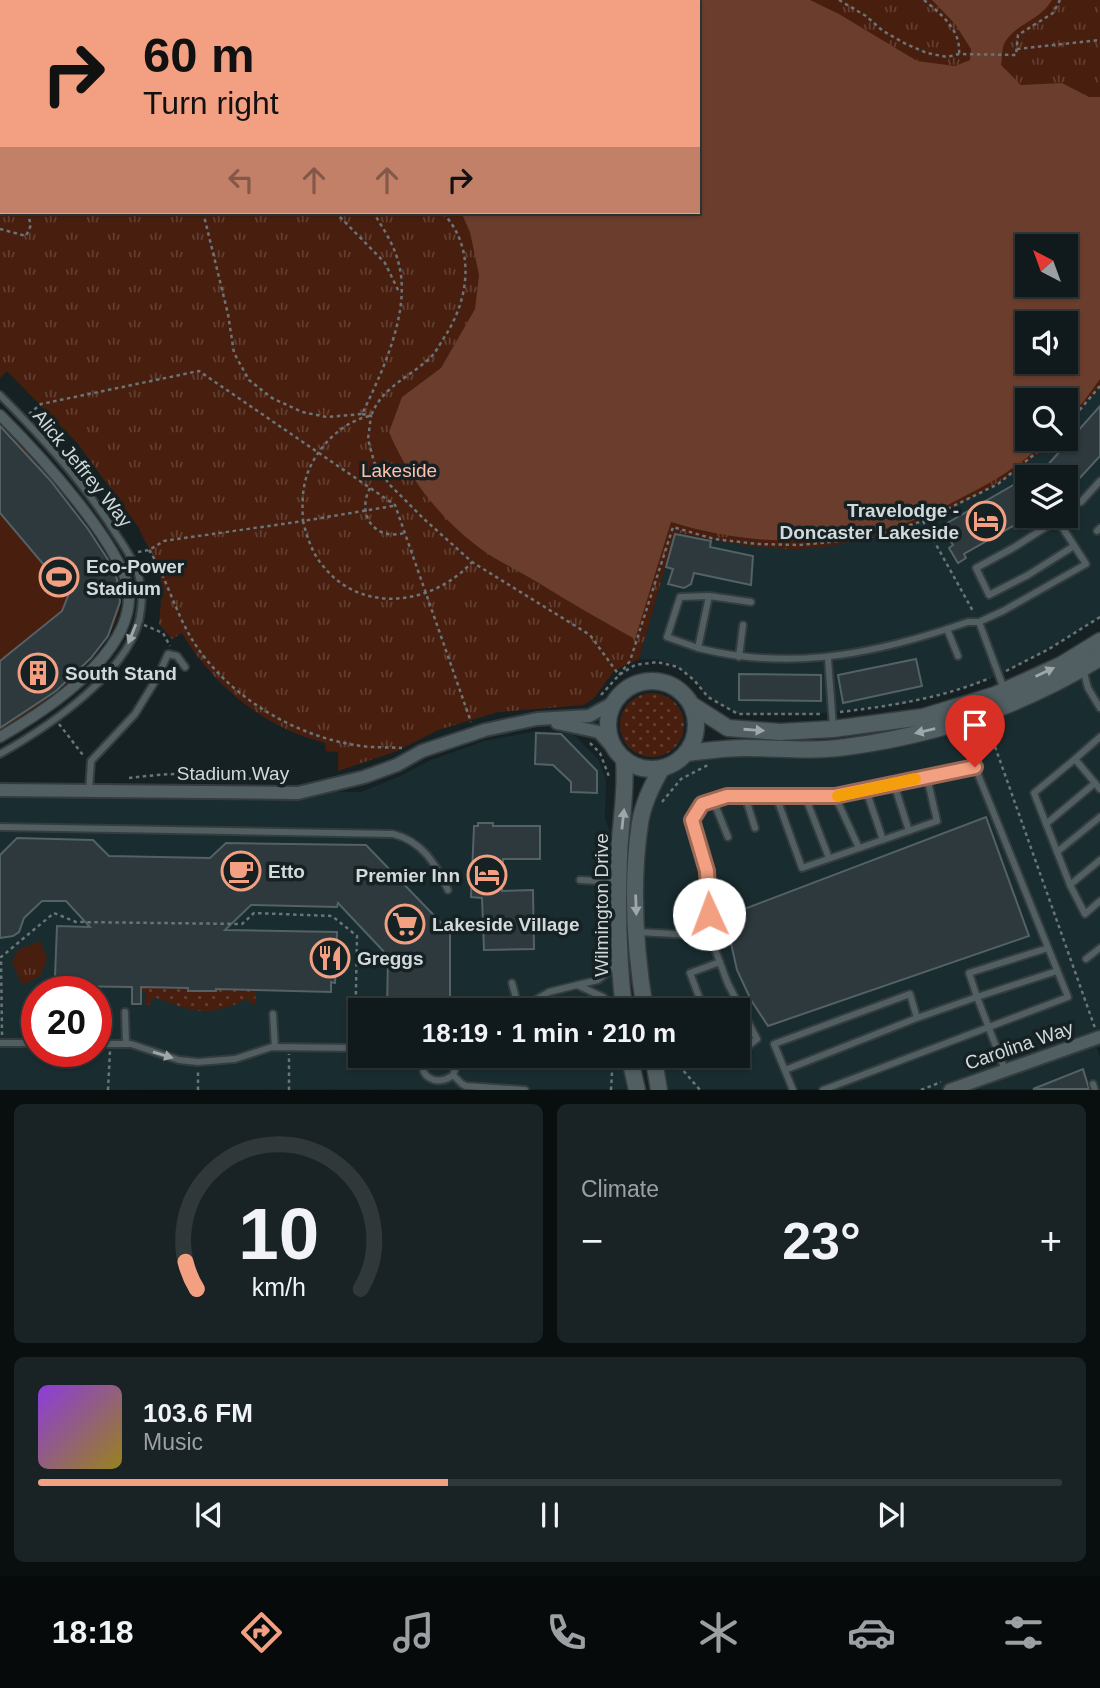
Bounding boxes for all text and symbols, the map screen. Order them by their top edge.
icon: right [28,28,119,119]
text: 60 m [143,28,255,82]
text: Turn right [143,85,279,121]
icon: left [222,161,260,199]
icon: ahead [295,161,333,199]
icon: ahead [368,161,406,199]
icon: right [441,161,479,199]
north arrow [1015,234,1078,298]
map controls [1015,234,1078,528]
button: sound [1015,311,1078,374]
button: search [1015,388,1078,451]
street label: Alick Jeffrey Way [29,405,137,532]
park label: Lakeside [361,460,437,481]
button: layers [1015,465,1078,528]
place label: Travelodge - Doncaster Lakeside [779,500,959,543]
hotel icon: Travelodge - Doncaster Lakeside [965,500,1007,542]
sports icon: Eco-Power Stadium [38,556,80,598]
place label: Eco-Power Stadium [86,556,185,599]
one-way arrow [127,623,138,644]
building icon: South Stand [17,652,59,694]
place label: South Stand [65,663,177,684]
one-way arrow [1035,666,1055,678]
pin [945,695,1005,767]
icon: arrive [956,706,994,744]
one-way arrow [743,725,765,736]
one-way arrow [914,726,936,737]
street label: Stadium Way [177,763,290,784]
one-way arrow [617,808,628,830]
street label: Wilmington Drive [591,833,612,977]
cafe icon: Etto [220,850,262,892]
hotel icon: Premier Inn [466,854,508,896]
place label: Etto [268,861,305,882]
place label: Premier Inn [355,865,460,886]
position arrow [672,877,746,951]
one-way arrow [630,894,641,916]
supermarket icon: Lakeside Village [384,903,426,945]
place label: Lakeside Village [432,914,580,935]
restaurant icon: Greggs [309,937,351,979]
place label: Greggs [357,948,424,969]
speed limit sign: 20 [21,976,112,1067]
street label: Carolina Way [962,1017,1077,1074]
text: 18:19 · 1 min · 210 m [422,1018,676,1048]
one-way arrow [152,1050,173,1061]
text: Climate [581,1176,659,1202]
text: 10 [238,1194,319,1275]
text: 23° [782,1212,861,1270]
text: − [581,1220,603,1262]
text: + [1040,1220,1062,1262]
text: km/h [251,1273,306,1301]
text: 103.6 FM [143,1398,253,1428]
text: Music [143,1429,203,1455]
icon: previous [190,1496,228,1534]
icon: pause [531,1496,569,1534]
icon: next [872,1496,910,1534]
icon: directions [237,1608,286,1657]
icon: music [389,1608,438,1657]
icon: phone [542,1608,591,1657]
icon: climate [694,1608,743,1657]
icon: car [847,1608,896,1657]
icon: filters [999,1608,1048,1657]
text: 18:18 [52,1614,134,1650]

